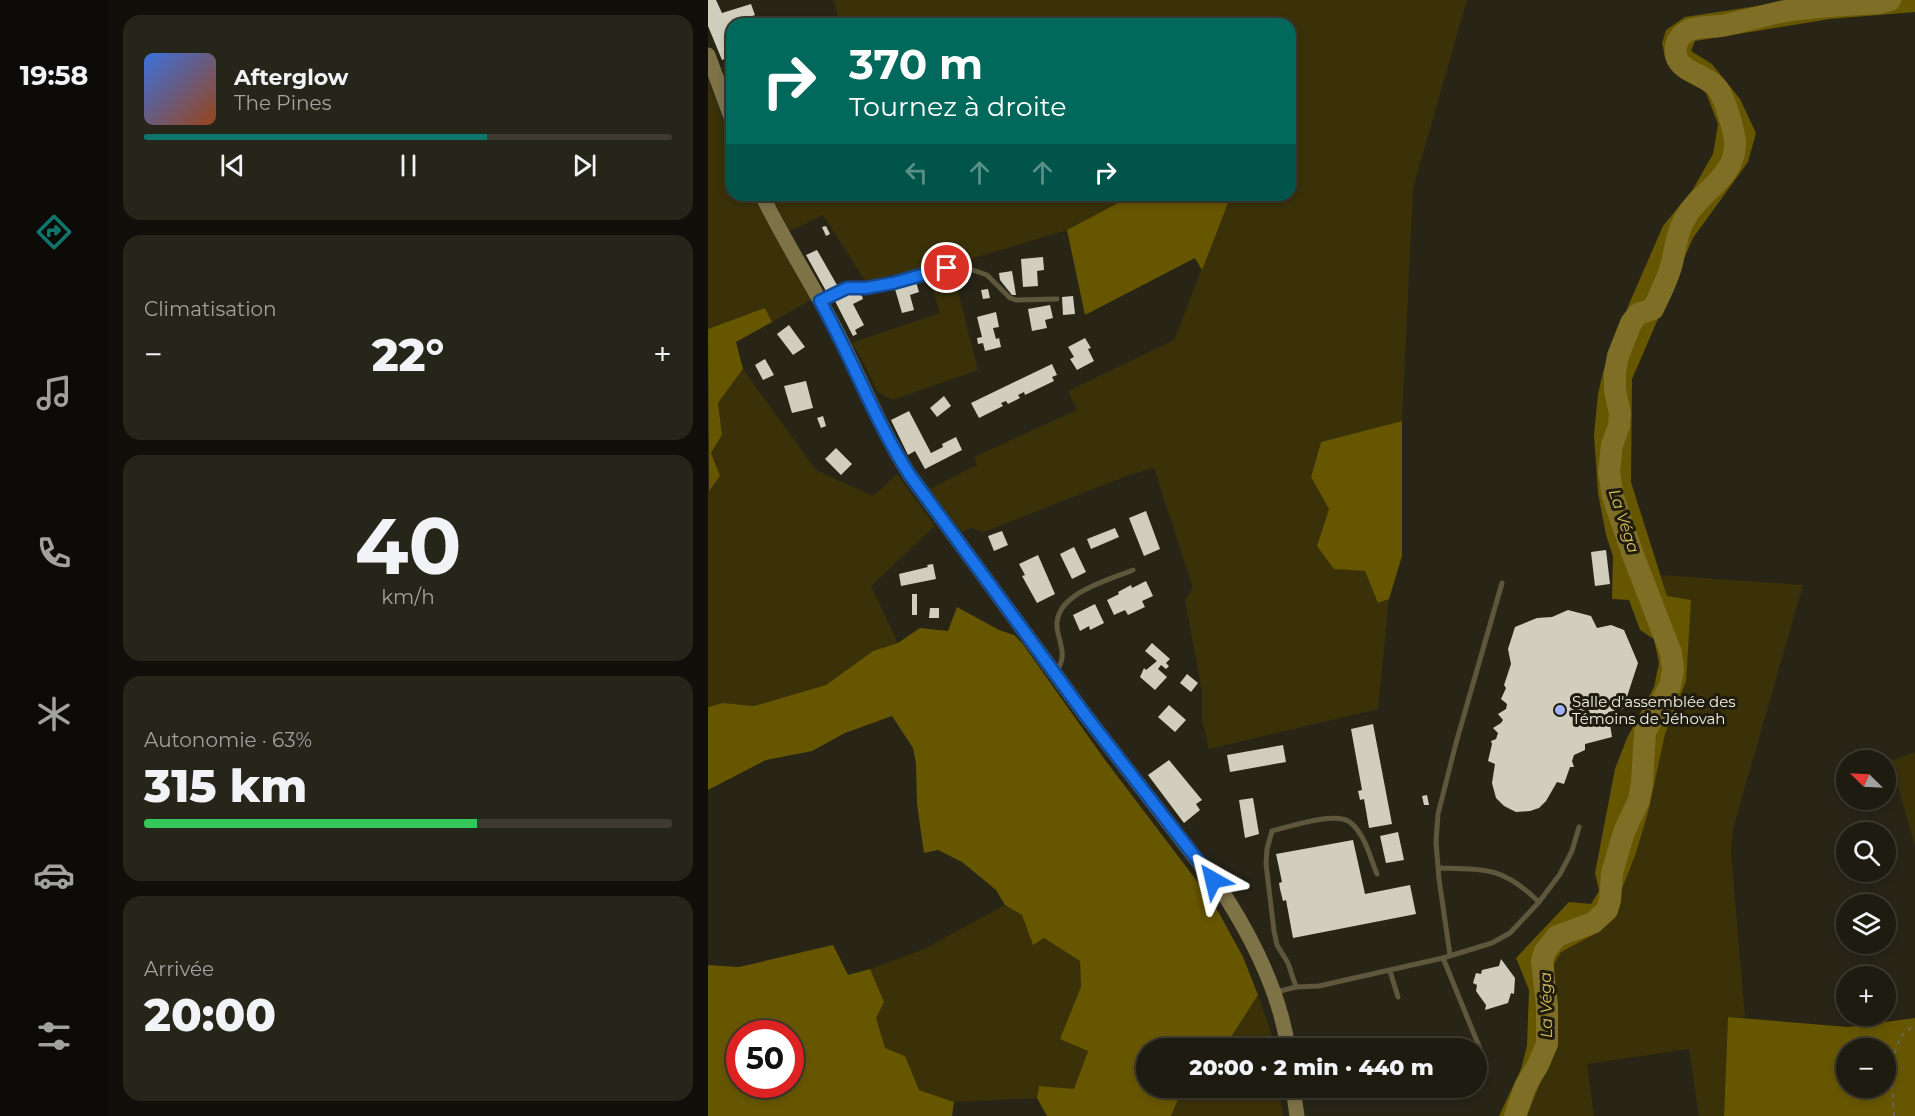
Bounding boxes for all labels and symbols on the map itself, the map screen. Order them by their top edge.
pin [921,242,972,293]
water label: La Véga [1605,487,1643,556]
place label: Salle d'assemblée des Témoins de Jéhovah [1572,692,1736,728]
marker: Salle d'assemblée des Témoins de Jéhovah [1553,703,1567,717]
north arrow [1836,750,1896,810]
position arrow [1181,848,1245,912]
water label: La Véga [1536,972,1556,1038]
speed limit sign: 50 [726,1020,804,1098]

